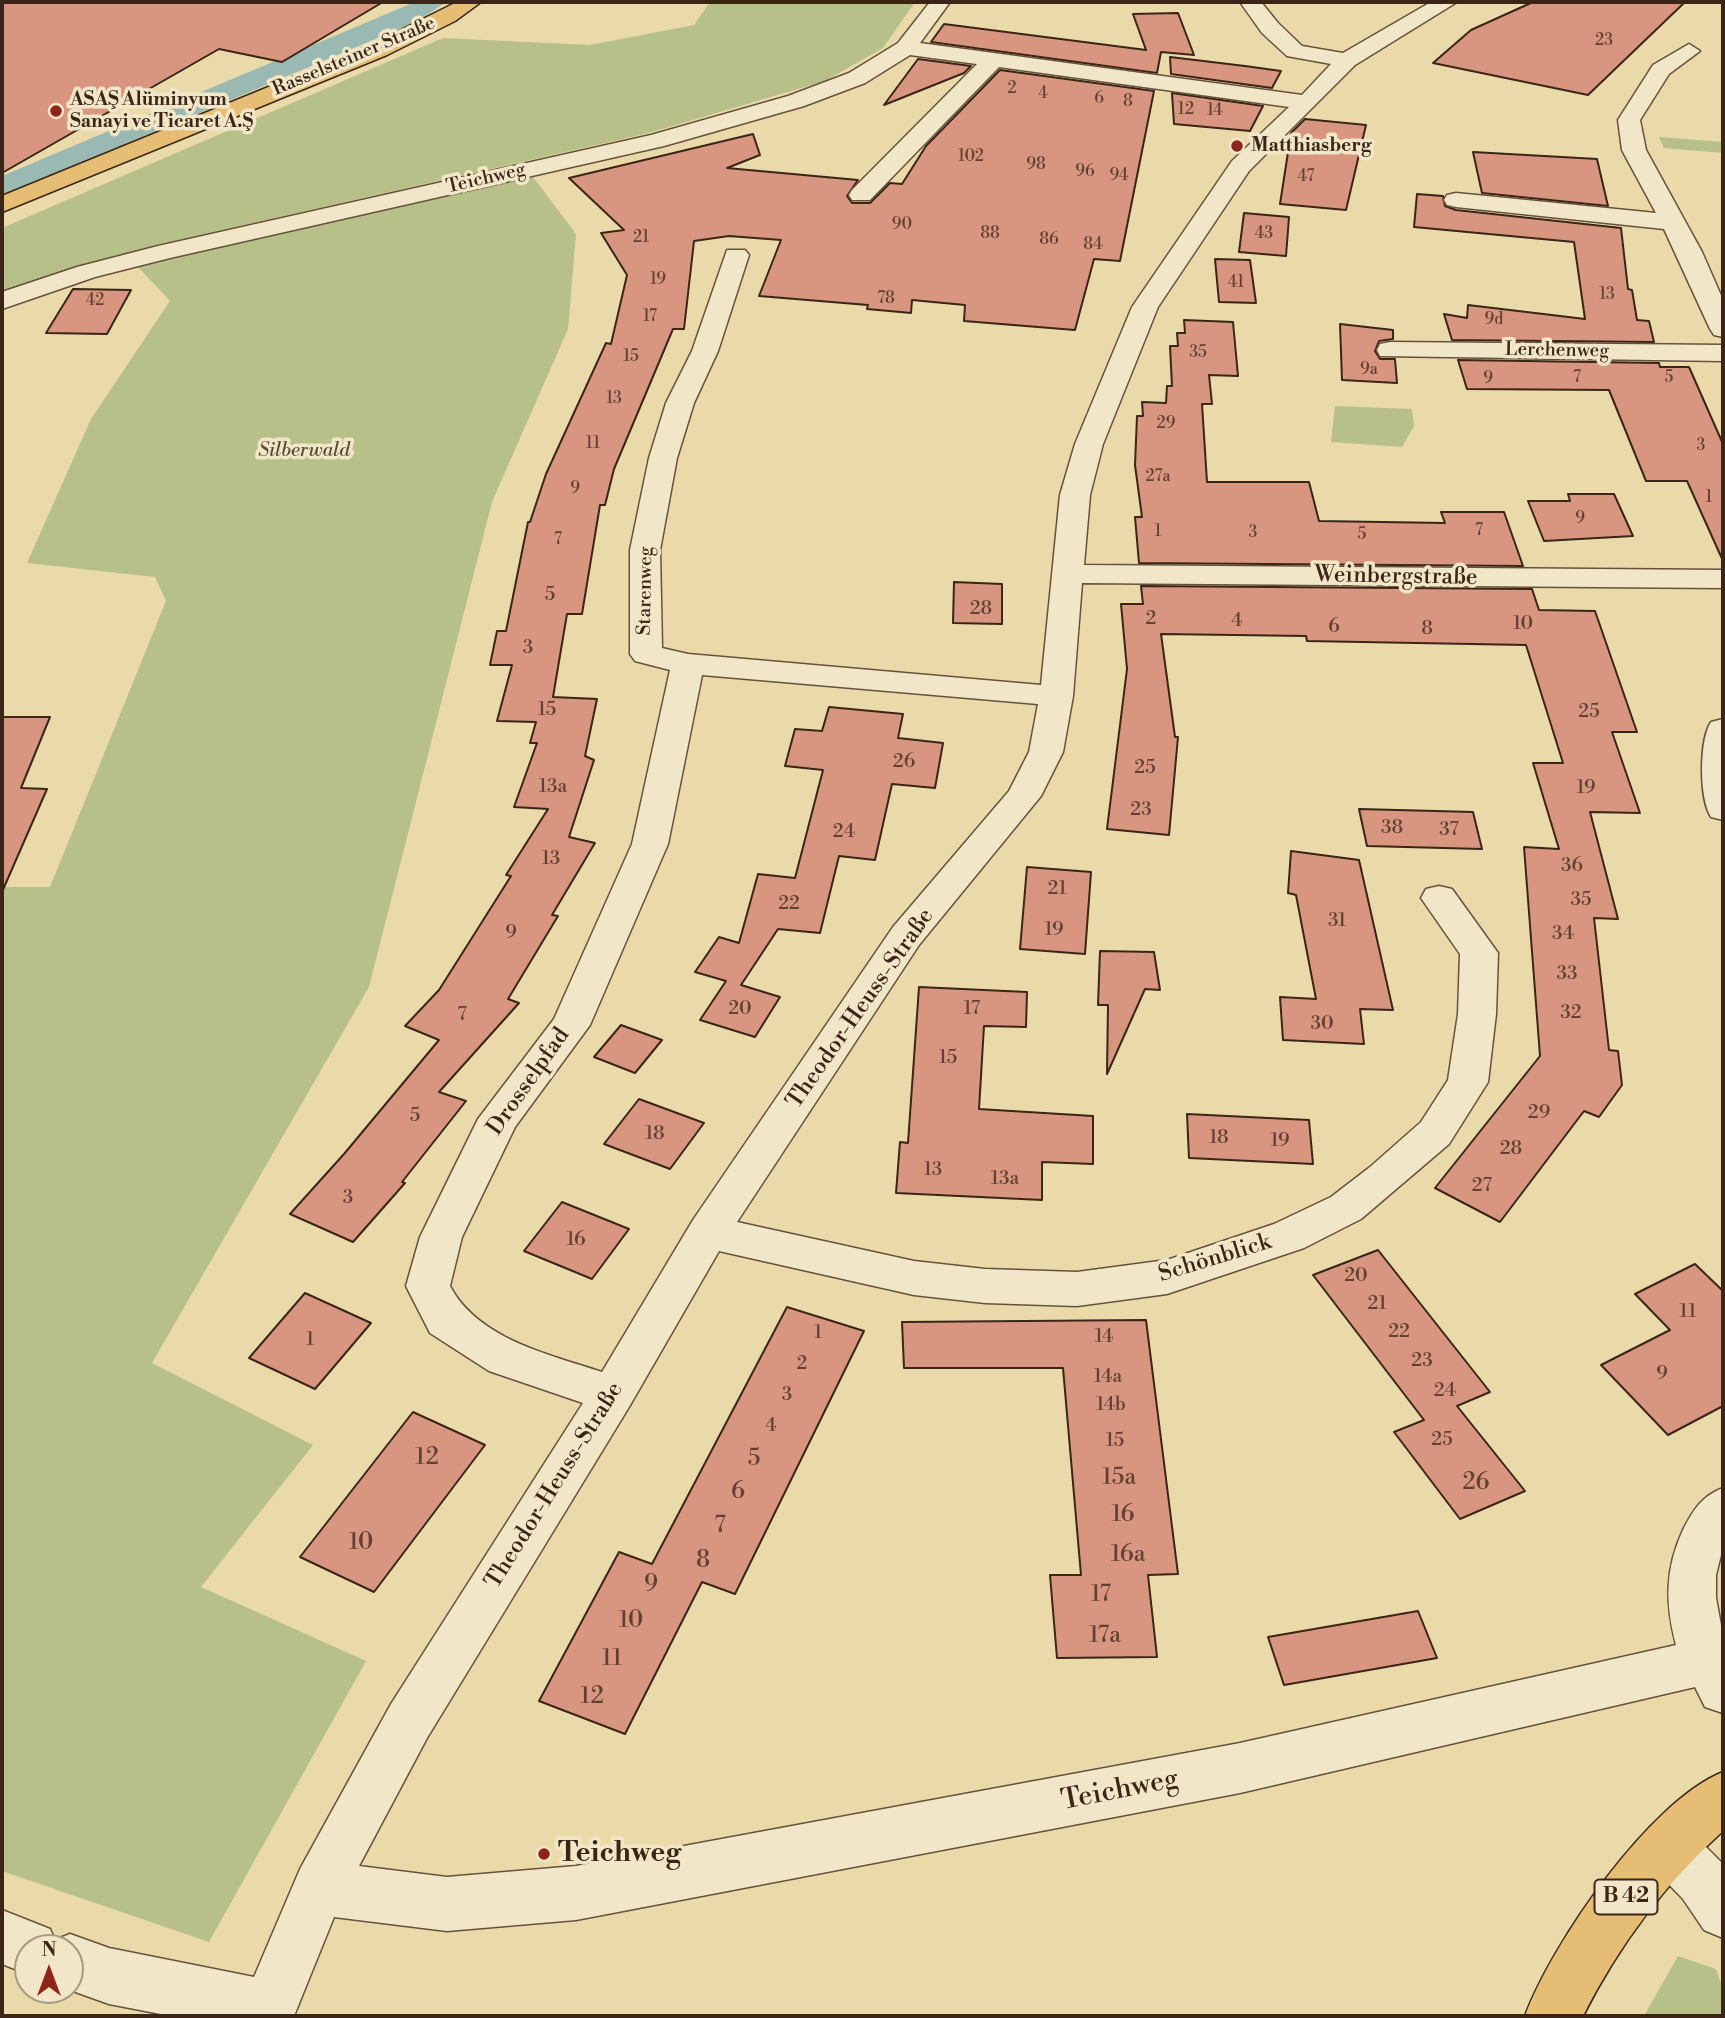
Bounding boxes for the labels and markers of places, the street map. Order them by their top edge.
place label: ASAŞ Alüminyum Sanayi ve Ticaret A.Ş [70,89,253,133]
marker: ASAŞ Alüminyum Sanayi ve Ticaret A.Ş [48,103,64,119]
place label: Matthiasberg [1251,135,1371,157]
marker: Matthiasberg [1229,138,1245,154]
place label: Teichweg [558,1837,681,1871]
marker: Teichweg [536,1846,552,1862]

